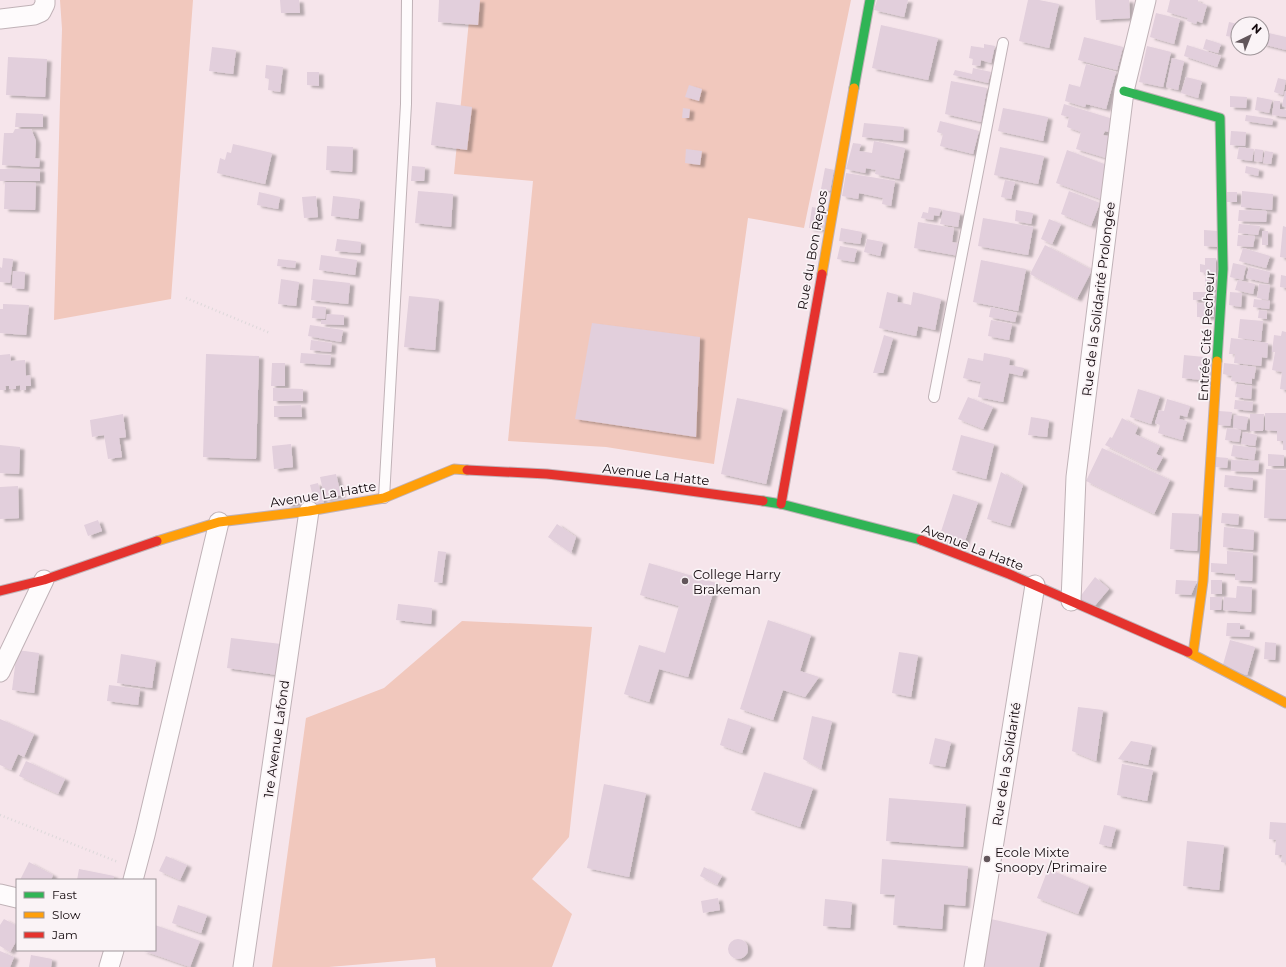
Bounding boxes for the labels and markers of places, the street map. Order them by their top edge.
place label: College Harry Brakeman [693,566,782,597]
marker: College Harry Brakeman [680,576,690,586]
place label: Ecole Mixte Snoopy /Primaire [995,844,1107,875]
marker: Ecole Mixte Snoopy /Primaire [982,854,992,864]

